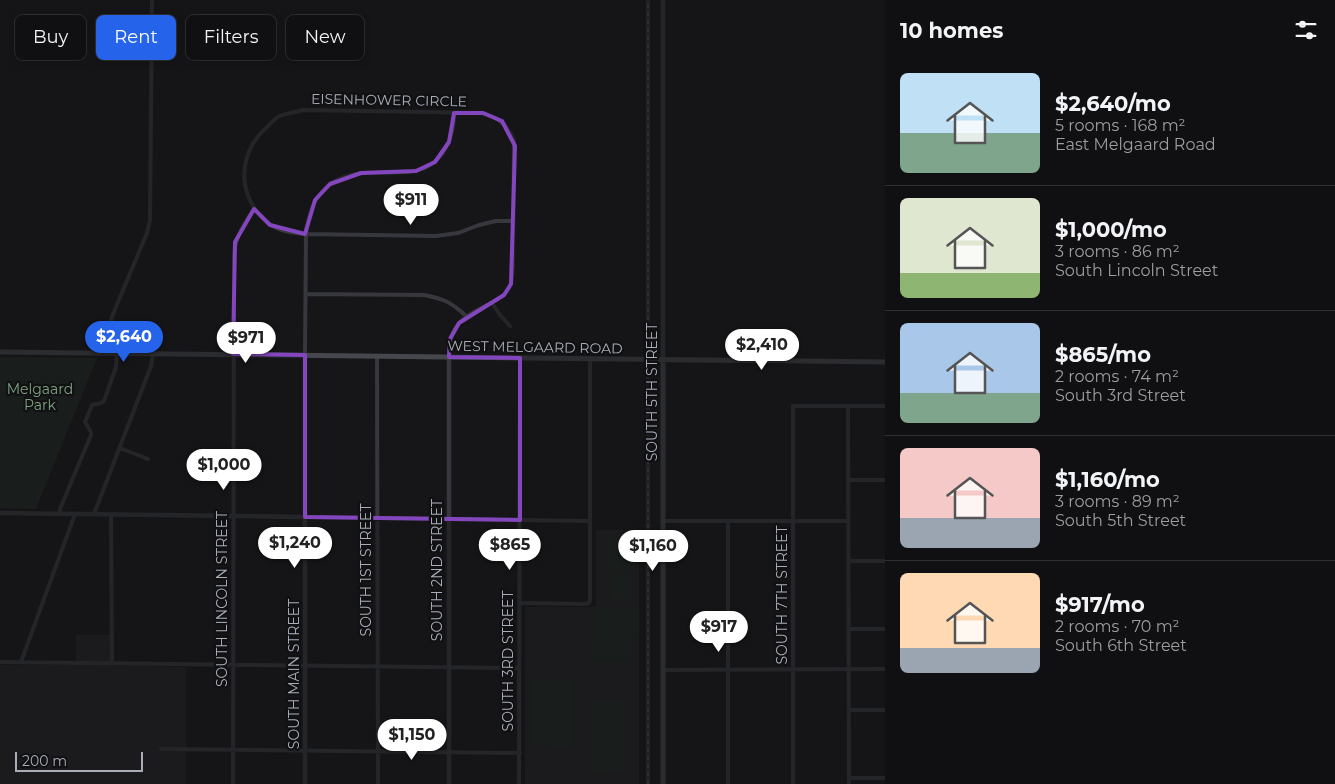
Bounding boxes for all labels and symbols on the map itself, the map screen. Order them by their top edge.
street label: EISENHOWER CIRCLE [311,90,467,110]
pin: $911 [381,184,441,226]
pin: $2,640 [83,320,165,363]
pin: $971 [216,322,276,364]
street label: SOUTH 5TH STREET [643,323,661,461]
pin: $2,410 [721,328,803,371]
street label: WEST MELGAARD ROAD [447,336,623,358]
park label: Melgaard Park [7,380,73,414]
pin: $1,000 [183,448,265,491]
street label: SOUTH 2ND STREET [428,499,446,641]
street label: SOUTH 1ST STREET [357,504,375,636]
street label: SOUTH LINCOLN STREET [213,511,231,687]
street label: SOUTH 7TH STREET [773,525,791,665]
pin: $1,240 [254,526,336,569]
pin: $865 [480,528,540,571]
pin: $1,160 [612,530,694,572]
street label: SOUTH 3RD STREET [499,591,517,731]
street label: SOUTH MAIN STREET [285,599,303,749]
pin: $917 [689,610,749,653]
pin: $1,150 [371,718,453,761]
scale bar [15,749,142,772]

